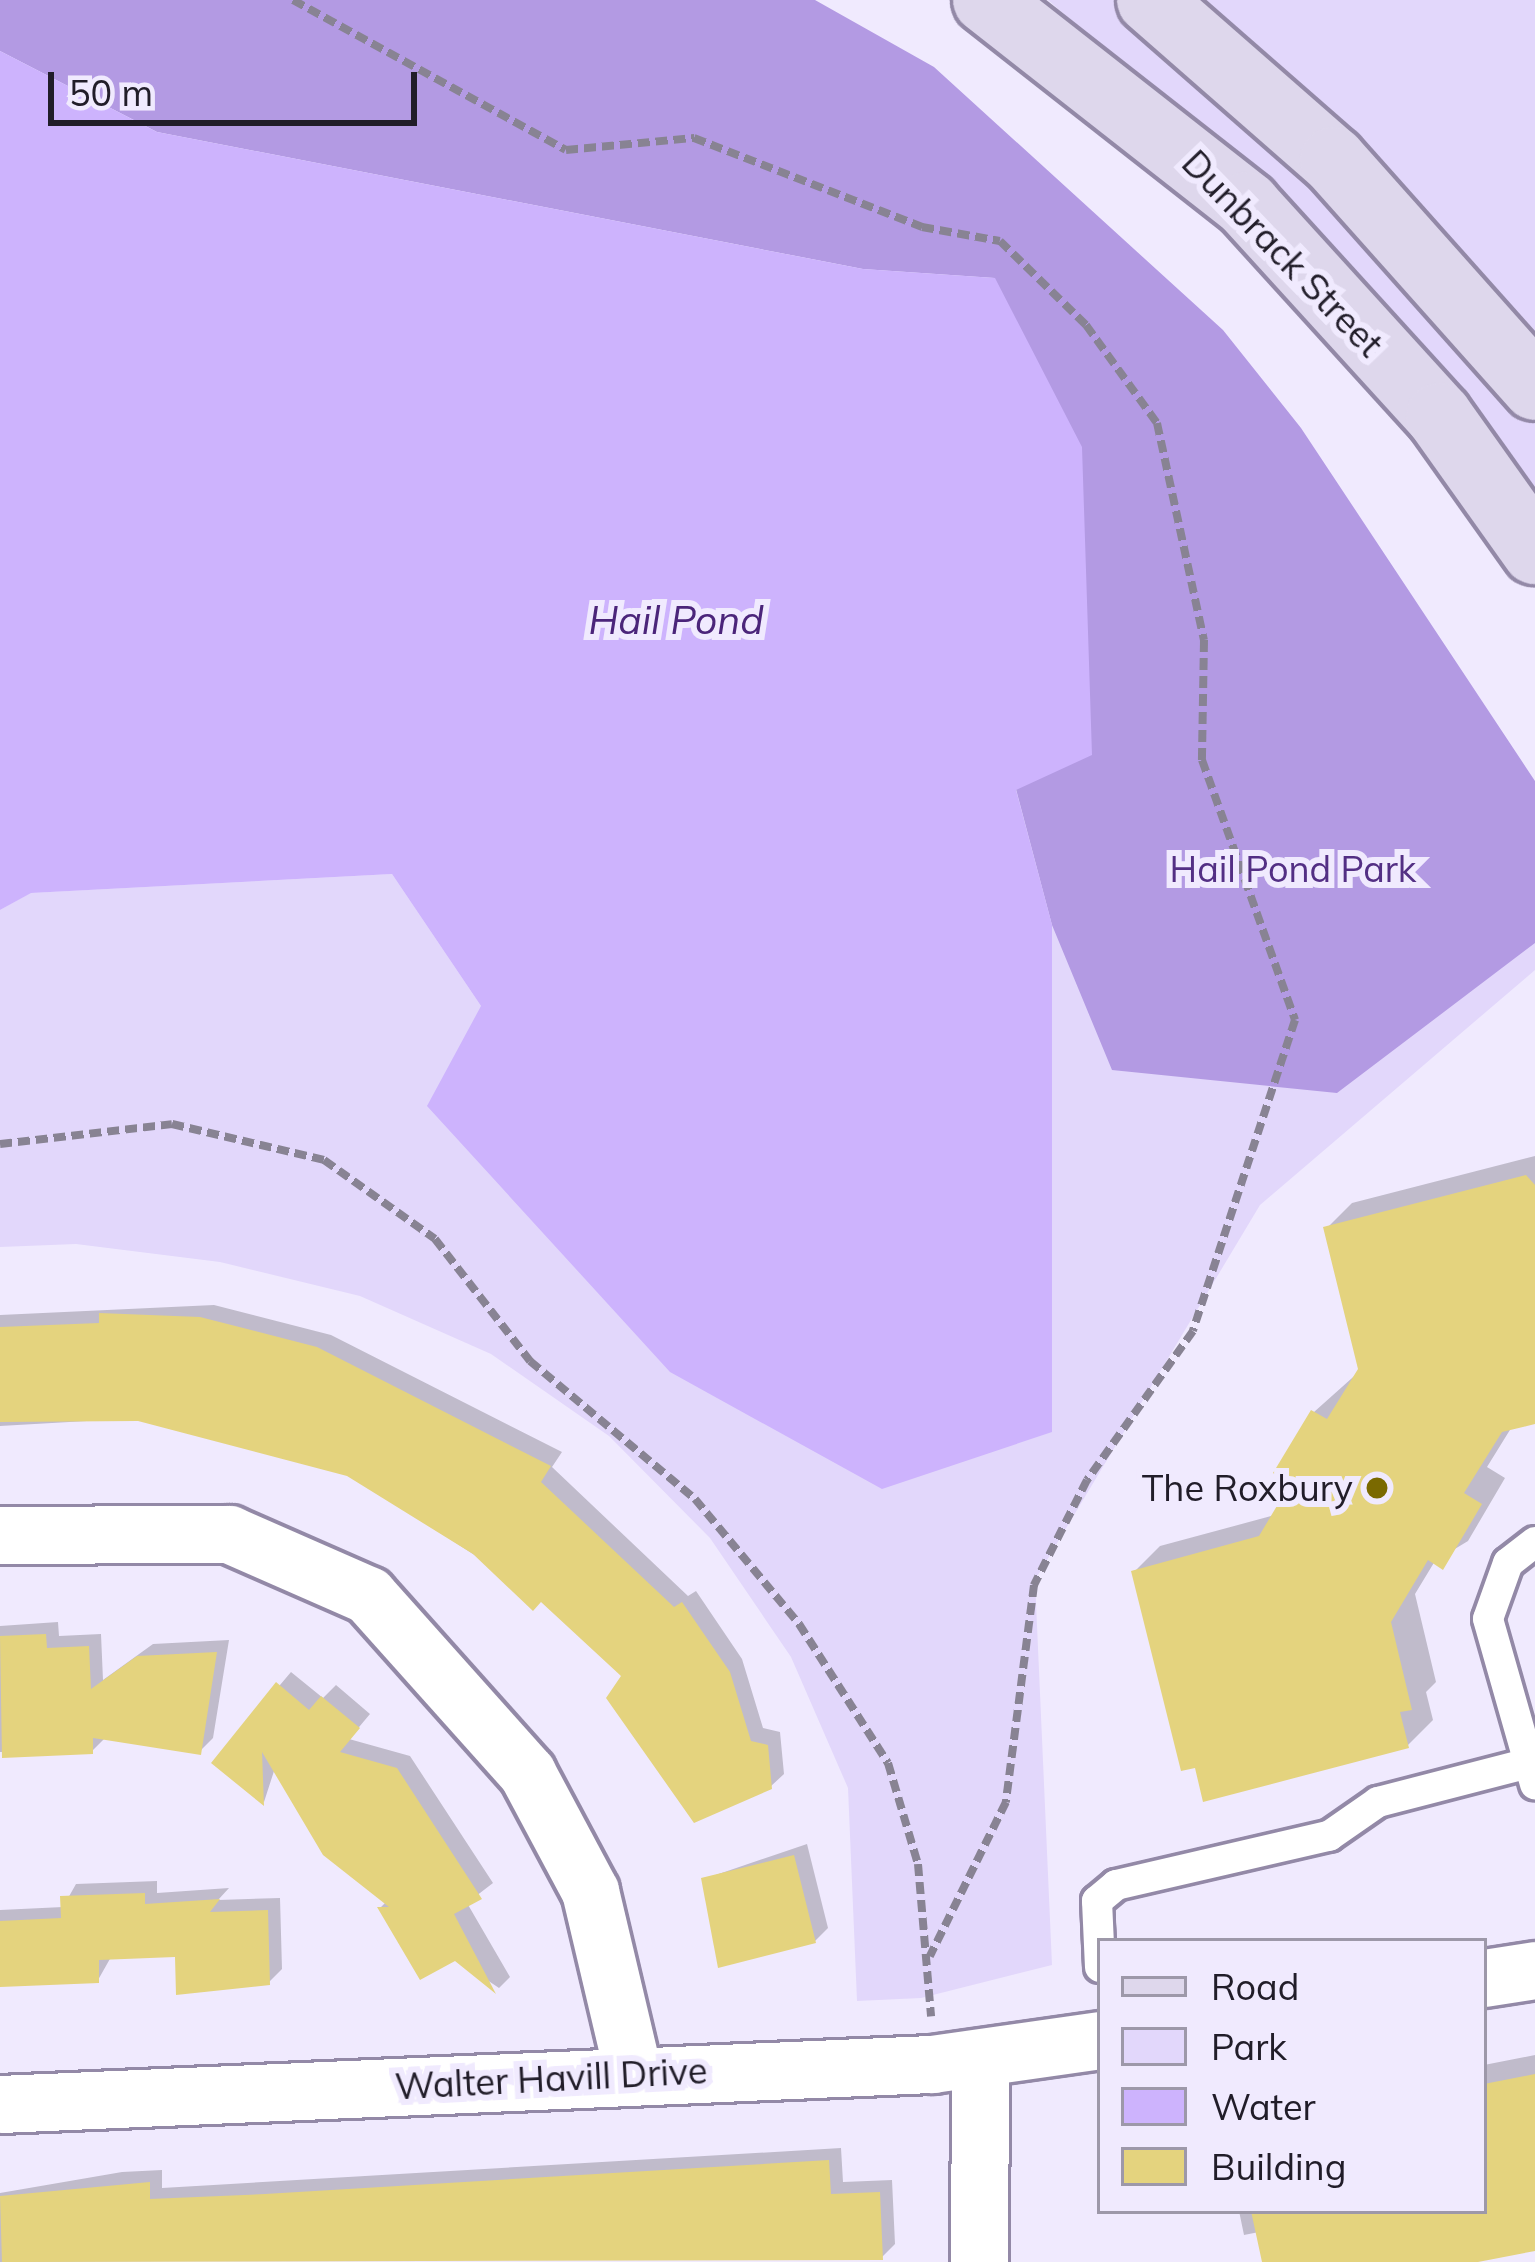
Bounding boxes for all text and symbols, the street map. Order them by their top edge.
scale bar [54,48,423,122]
text: 50 m [69,70,153,115]
street label: Dunbrack Street [1174,141,1392,365]
water label: Hail Pond [588,597,764,643]
park label: Hail Pond Park [1170,847,1416,891]
place label: The Roxbury [1142,1466,1353,1510]
marker: The Roxbury [1364,1475,1390,1501]
legend [1097,1938,1487,2214]
text: Road [1211,1964,1299,2009]
text: Park [1211,2024,1287,2069]
street label: Walter Havill Drive [394,2048,708,2108]
text: Water [1211,2084,1316,2129]
text: Building [1211,2144,1346,2189]

